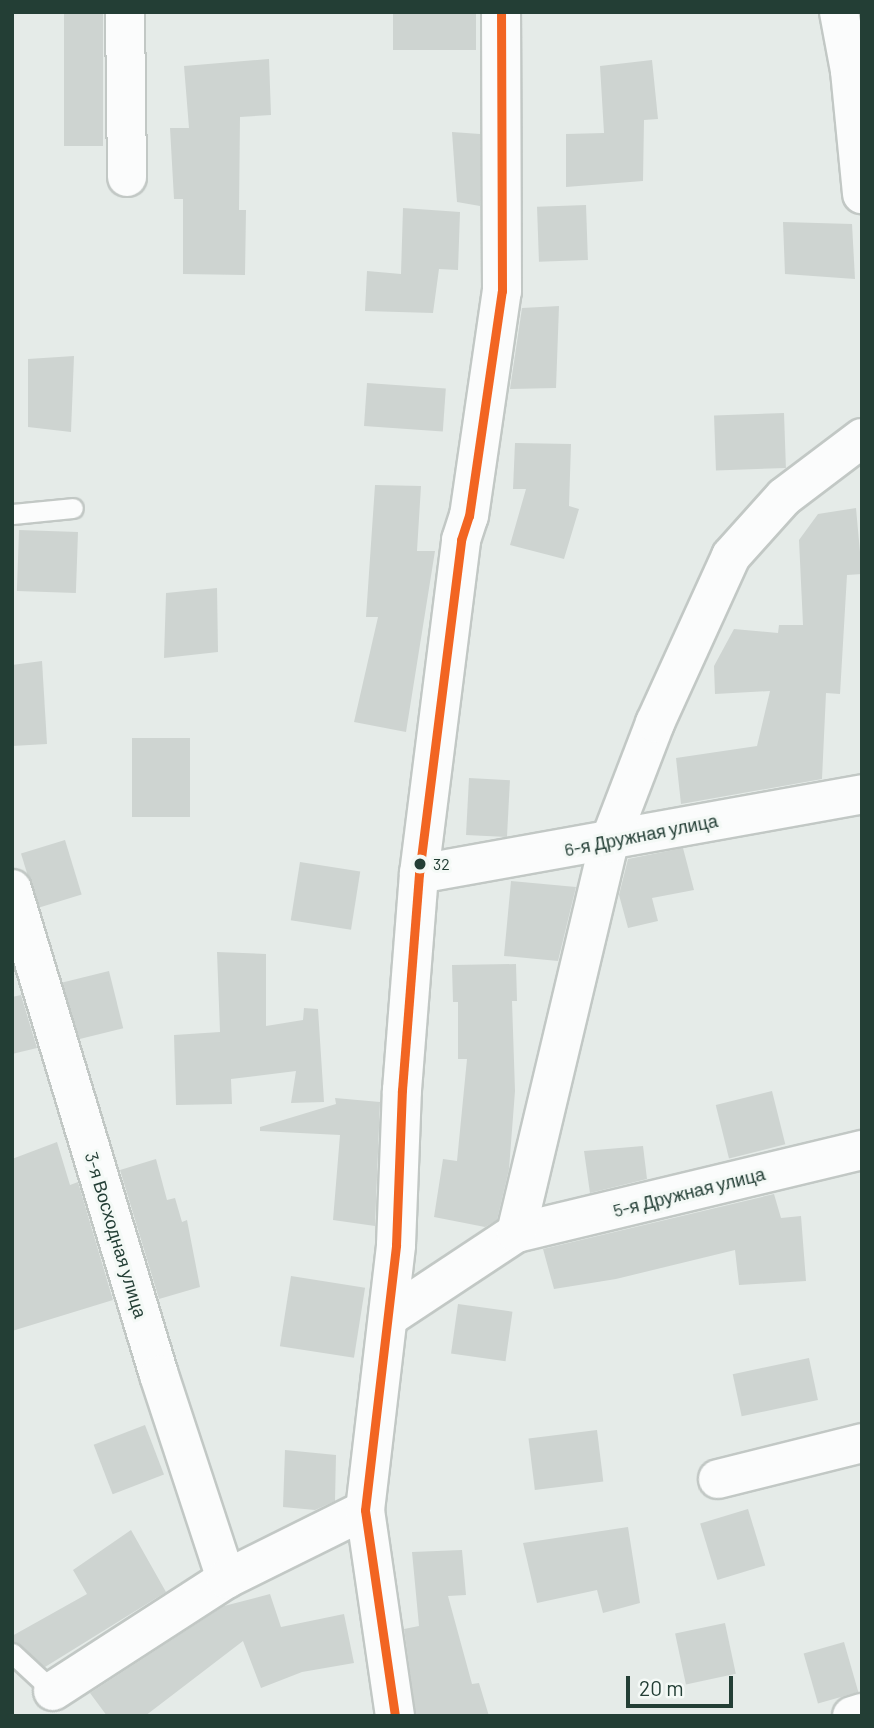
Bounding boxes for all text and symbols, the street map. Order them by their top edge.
street label: 6-я Дружная улица [563,810,719,860]
place label: 32 [433,854,450,874]
marker: 32 [413,857,427,871]
street label: 3-я Восходная улица [80,1149,152,1321]
street label: 5-я Дружная улица [611,1163,767,1221]
scale bar [629,1662,736,1706]
text: 20 m [639,1675,684,1700]

